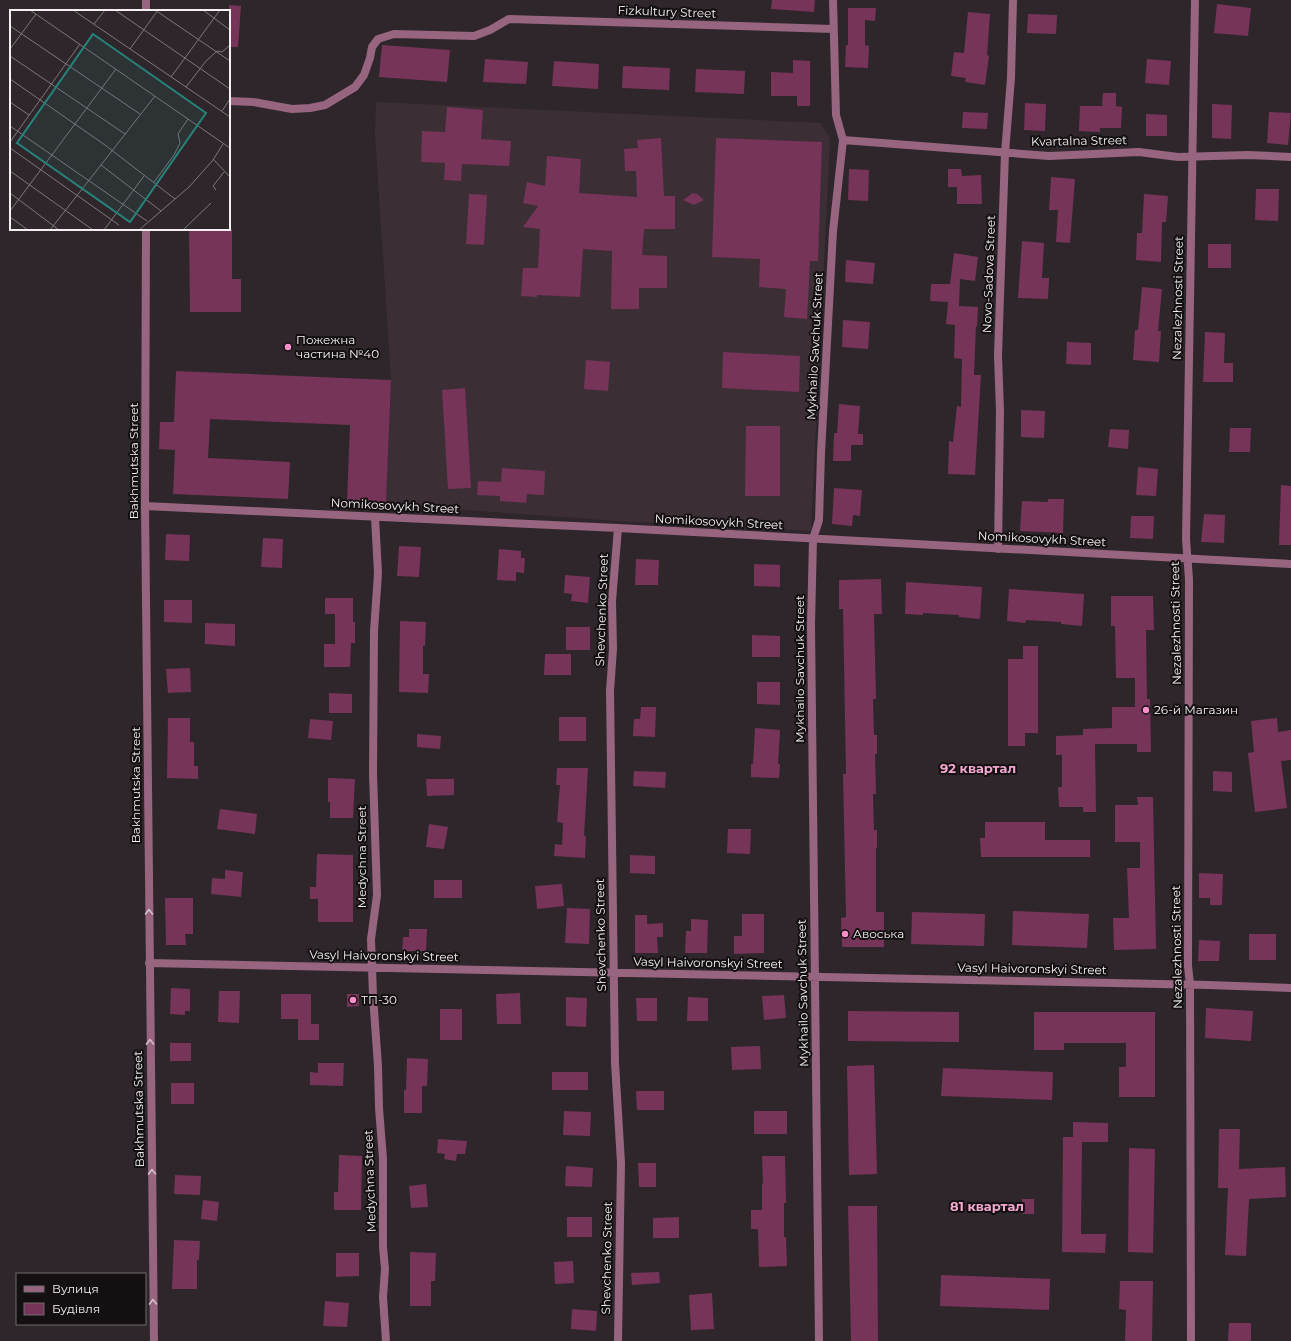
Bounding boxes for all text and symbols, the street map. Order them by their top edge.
street label: Fizkultury Street [617,2,717,21]
inset map [10,10,230,230]
street label: Kvartalna Street [1031,132,1127,149]
street label: Novo-Sadova Street [979,215,998,333]
street label: Nezalezhnosti Street [1169,236,1186,360]
street label: Mykhailo Savchuk Street [803,272,826,420]
place label: Пожежна частина №40 [296,332,379,361]
marker: Пожежна частина №40 [283,342,293,352]
street label: Bakhmutska Street [126,403,141,519]
street label: Nomikosovykh Street [330,495,460,516]
street label: Nomikosovykh Street [654,511,784,532]
street label: Nomikosovykh Street [977,528,1107,549]
street label: Shevchenko Street [592,553,611,667]
street label: Nezalezhnosti Street [1167,561,1184,685]
street label: Mykhailo Savchuk Street [792,595,807,743]
place label: 26-й Магазин [1154,702,1238,717]
marker: 26-й Магазин [1141,705,1151,715]
street label: Bakhmutska Street [128,727,143,843]
district label: 92 квартал [940,760,1016,776]
street label: Medychna Street [354,806,369,908]
street label: Shevchenko Street [592,878,609,992]
street label: Nezalezhnosti Street [1168,885,1185,1009]
one-way arrow [145,909,153,915]
street label: Mykhailo Savchuk Street [794,919,811,1067]
place label: Авоська [853,926,904,941]
marker: Авоська [840,929,850,939]
street label: Vasyl Haivoronskyi Street [309,947,459,964]
street label: Vasyl Haivoronskyi Street [633,954,783,971]
street label: Vasyl Haivoronskyi Street [957,960,1107,977]
place label: ТП-30 [361,992,397,1007]
marker: ТП-30 [348,995,358,1005]
one-way arrow [146,1039,154,1045]
street label: Bakhmutska Street [130,1051,147,1167]
street label: Medychna Street [360,1129,379,1233]
one-way arrow [147,1169,156,1175]
district label: 81 квартал [950,1198,1024,1214]
street label: Shevchenko Street [598,1201,615,1315]
legend [16,1273,146,1325]
text: Вулиця [52,1281,99,1296]
one-way arrow [149,1299,157,1305]
text: Будівля [52,1301,100,1316]

